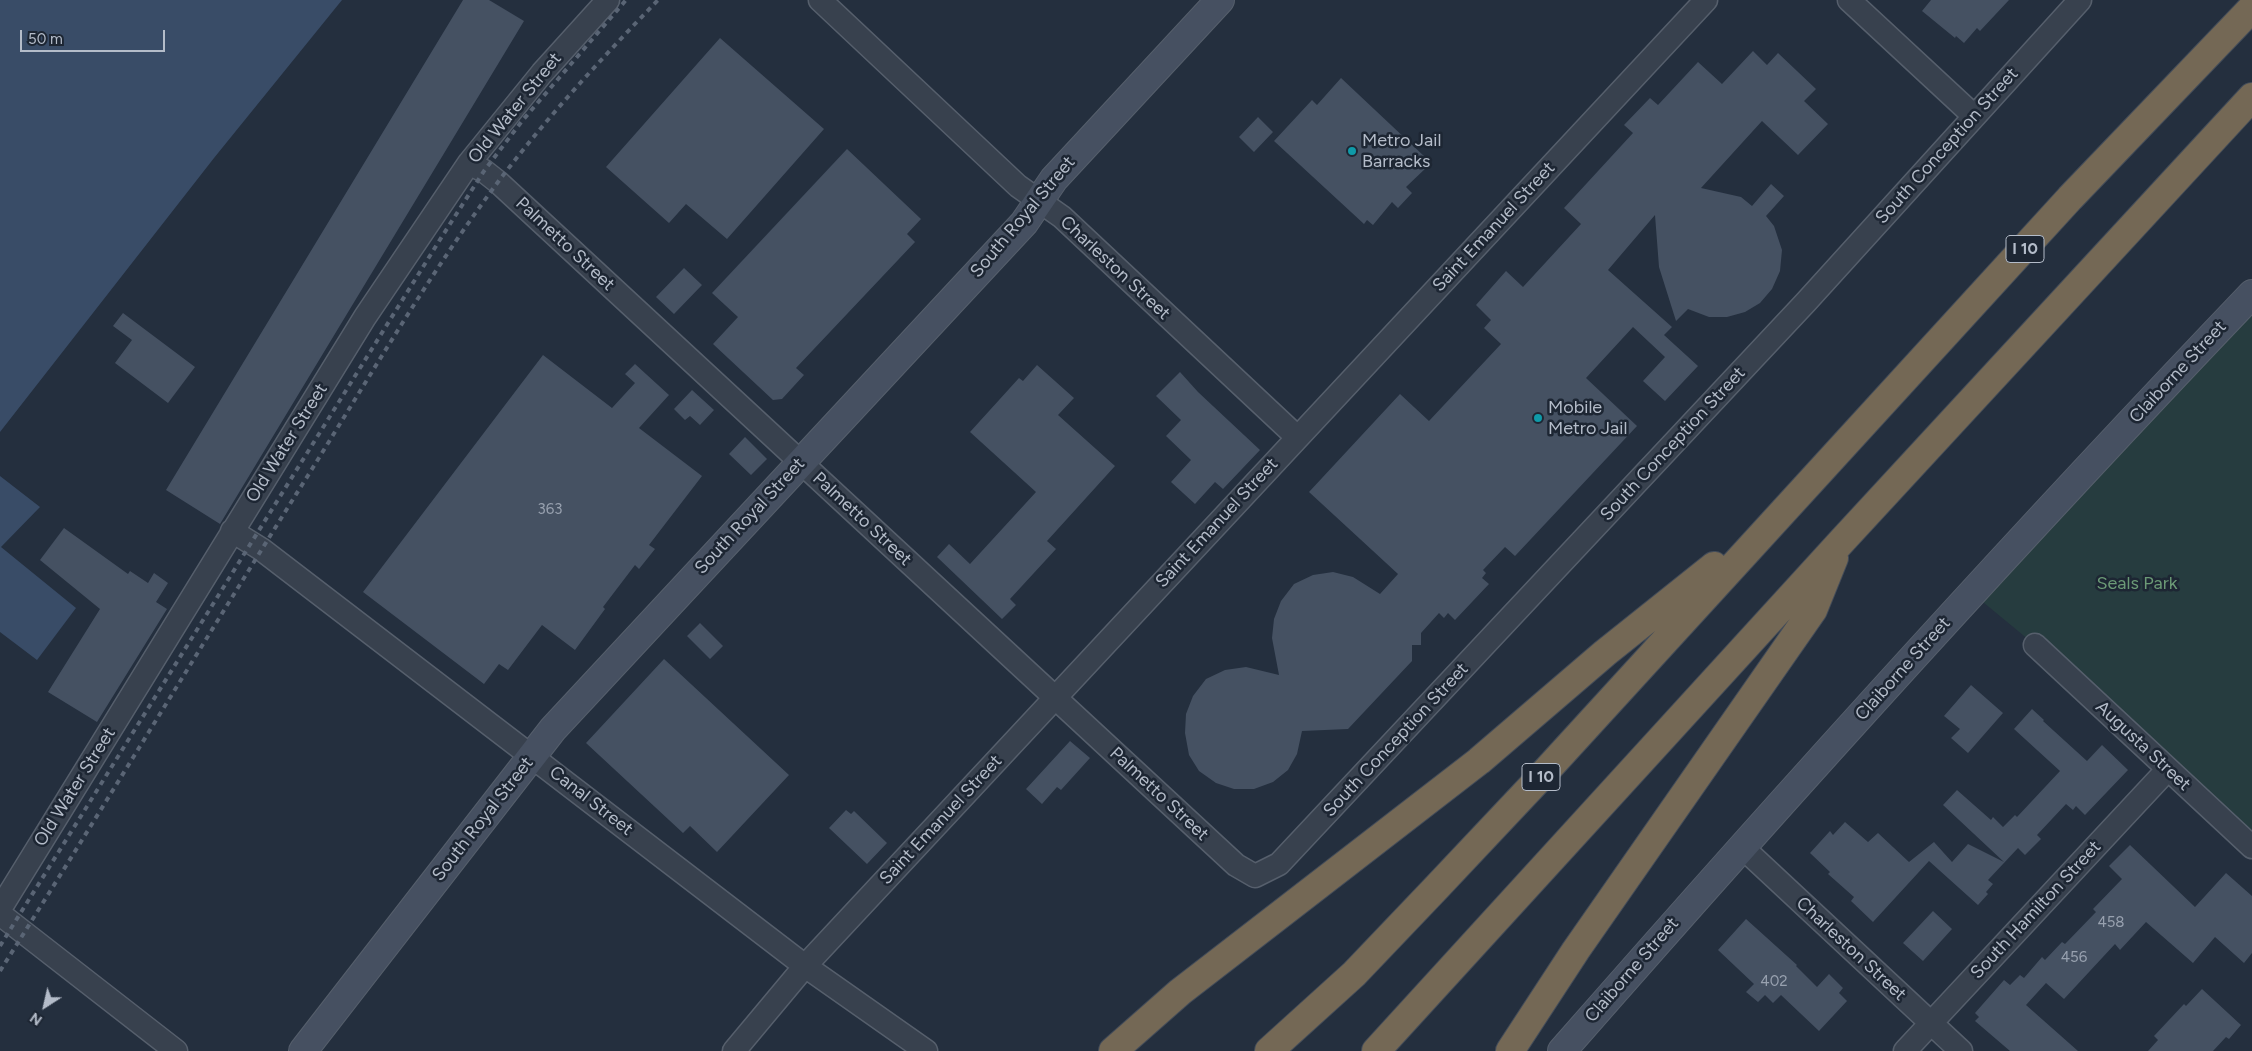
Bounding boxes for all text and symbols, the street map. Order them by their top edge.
scale bar [22,20,168,52]
text: 50 m [28,30,63,48]
street label: Old Water Street [464,48,566,168]
street label: South Conception Street [1871,63,2023,229]
place label: Metro Jail Barracks [1362,130,1441,172]
marker: Metro Jail Barracks [1346,145,1358,157]
street label: South Royal Street [966,152,1080,282]
street label: Saint Emanuel Street [1428,158,1560,296]
street label: Palmetto Street [511,193,619,295]
street label: Charleston Street [1056,211,1174,325]
road number: I 10 [2006,235,2044,262]
street label: Claiborne Street [2125,316,2231,428]
street label: South Conception Street [1596,362,1750,526]
street label: Old Water Street [242,380,332,506]
place label: Mobile Metro Jail [1548,397,1627,439]
marker: Mobile Metro Jail [1532,412,1544,424]
street label: South Royal Street [690,453,810,579]
street label: Saint Emanuel Street [1151,454,1283,592]
street label: Palmetto Street [808,468,916,570]
house number: 363 [538,501,562,519]
park label: Seals Park [2096,573,2178,595]
street label: Claiborne Street [1851,613,1955,725]
street label: South Conception Street [1319,658,1473,822]
street label: Augusta Street [2091,696,2195,796]
street label: Old Water Street [30,724,120,850]
street label: Palmetto Street [1105,743,1213,845]
street label: Saint Emanuel Street [875,751,1007,889]
street label: South Royal Street [428,753,538,885]
street label: Canal Street [545,762,637,840]
road number: I 10 [1522,764,1560,790]
street label: South Hamilton Street [1966,836,2106,984]
street label: Charleston Street [1792,892,1910,1006]
street label: Claiborne Street [1581,913,1683,1027]
house number: 458 [2097,914,2125,932]
house number: 456 [2061,949,2087,967]
house number: 402 [1760,973,1788,991]
north arrow [20,981,70,1031]
text: N [27,1009,45,1029]

